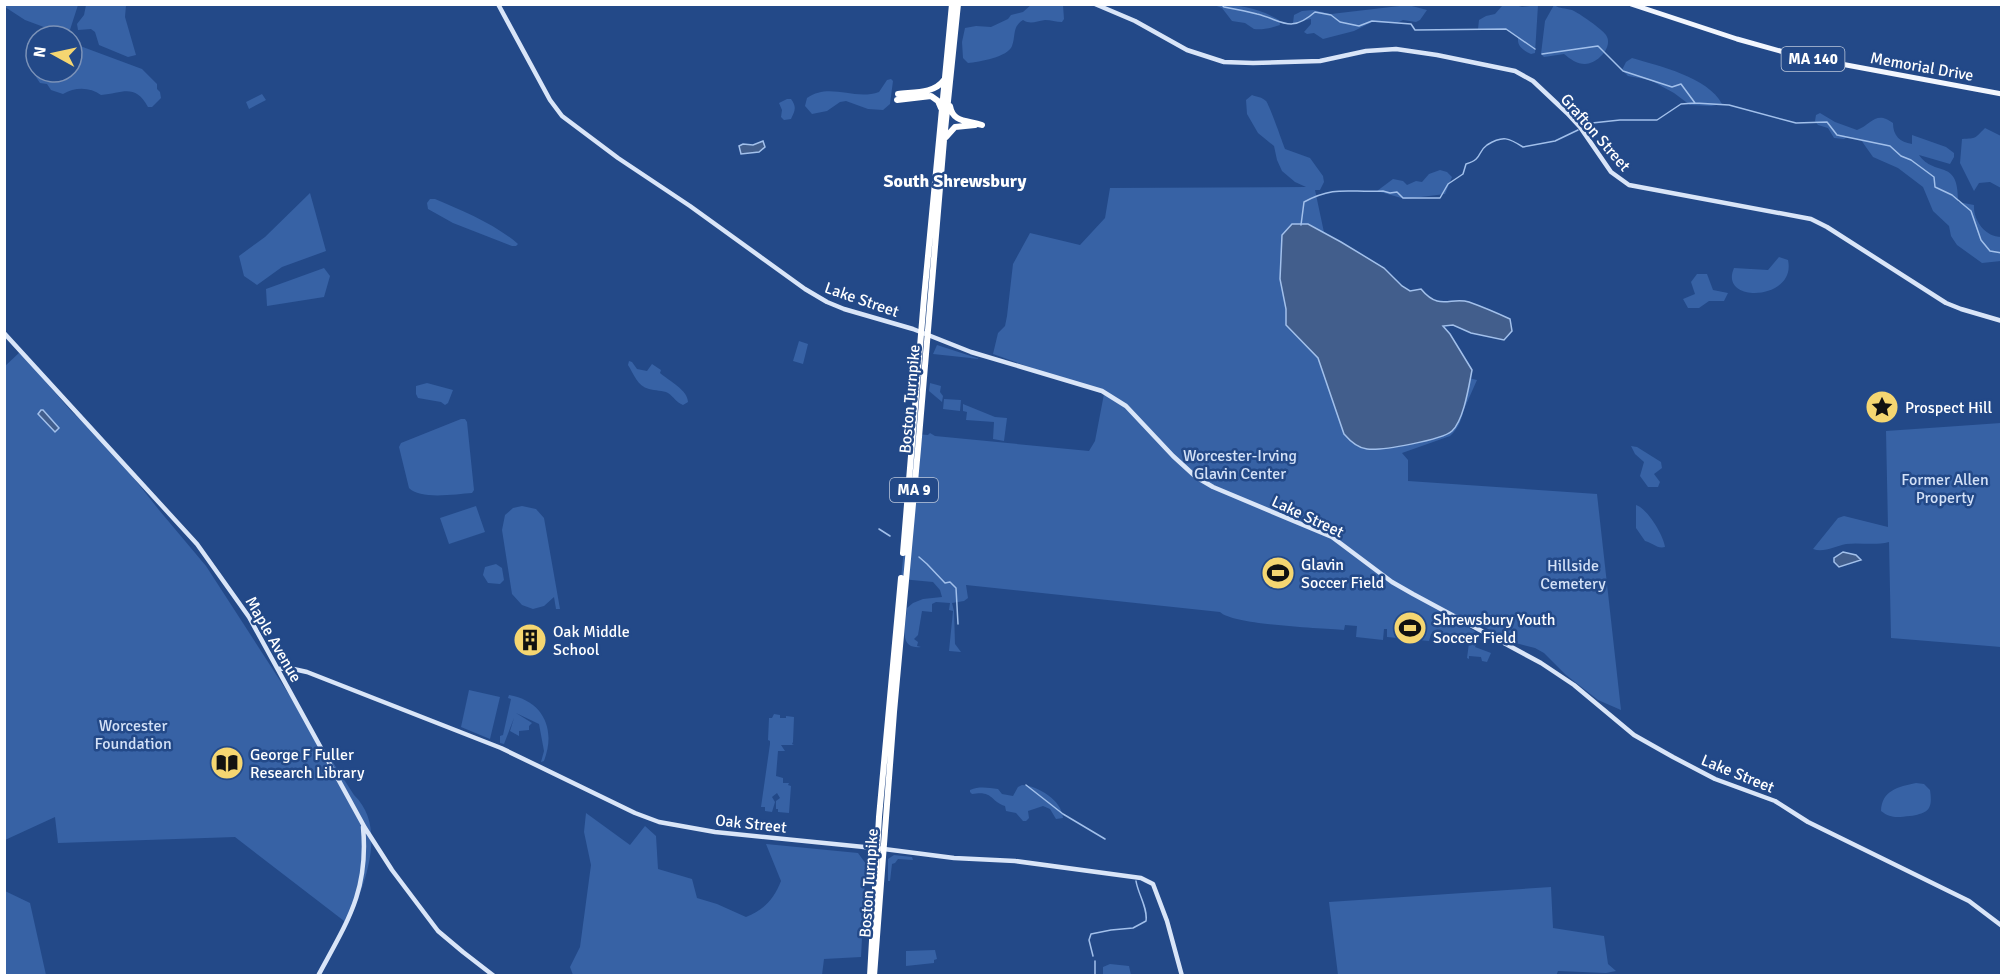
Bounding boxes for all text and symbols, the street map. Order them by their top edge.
north arrow [24,24,84,84]
text: N [29,45,51,59]
road number: MA 140 [1782,47,1844,71]
street label: Memorial Drive [1869,48,1975,86]
street label: Grafton Street [1556,90,1635,176]
district label: South Shrewsbury [883,170,1027,192]
street label: Lake Street [822,278,902,322]
street label: Boston Turnpike [895,344,925,454]
place icon: Prospect Hill [1864,389,1900,425]
place label: Prospect Hill [1905,398,1993,418]
park label: Worcester-Irving Glavin Center [1183,446,1297,484]
park label: Former Allen Property [1901,470,1989,508]
road number: MA 9 [890,478,938,502]
street label: Lake Street [1268,492,1347,542]
sports icon: Glavin Soccer Field [1260,555,1296,591]
place label: Glavin Soccer Field [1301,555,1384,593]
park label: Hillside Cemetery [1540,556,1606,594]
street label: Maple Avenue [241,593,306,686]
sports icon: Shrewsbury Youth Soccer Field [1392,610,1428,646]
place label: Shrewsbury Youth Soccer Field [1433,610,1556,648]
building icon: Oak Middle School [512,622,548,658]
place label: Oak Middle School [553,622,630,660]
park label: Worcester Foundation [94,716,172,754]
library icon: George F Fuller Research Library [209,745,245,781]
place label: George F Fuller Research Library [250,745,365,783]
street label: Lake Street [1698,750,1778,798]
street label: Oak Street [714,810,788,838]
street label: Boston Turnpike [855,828,883,938]

